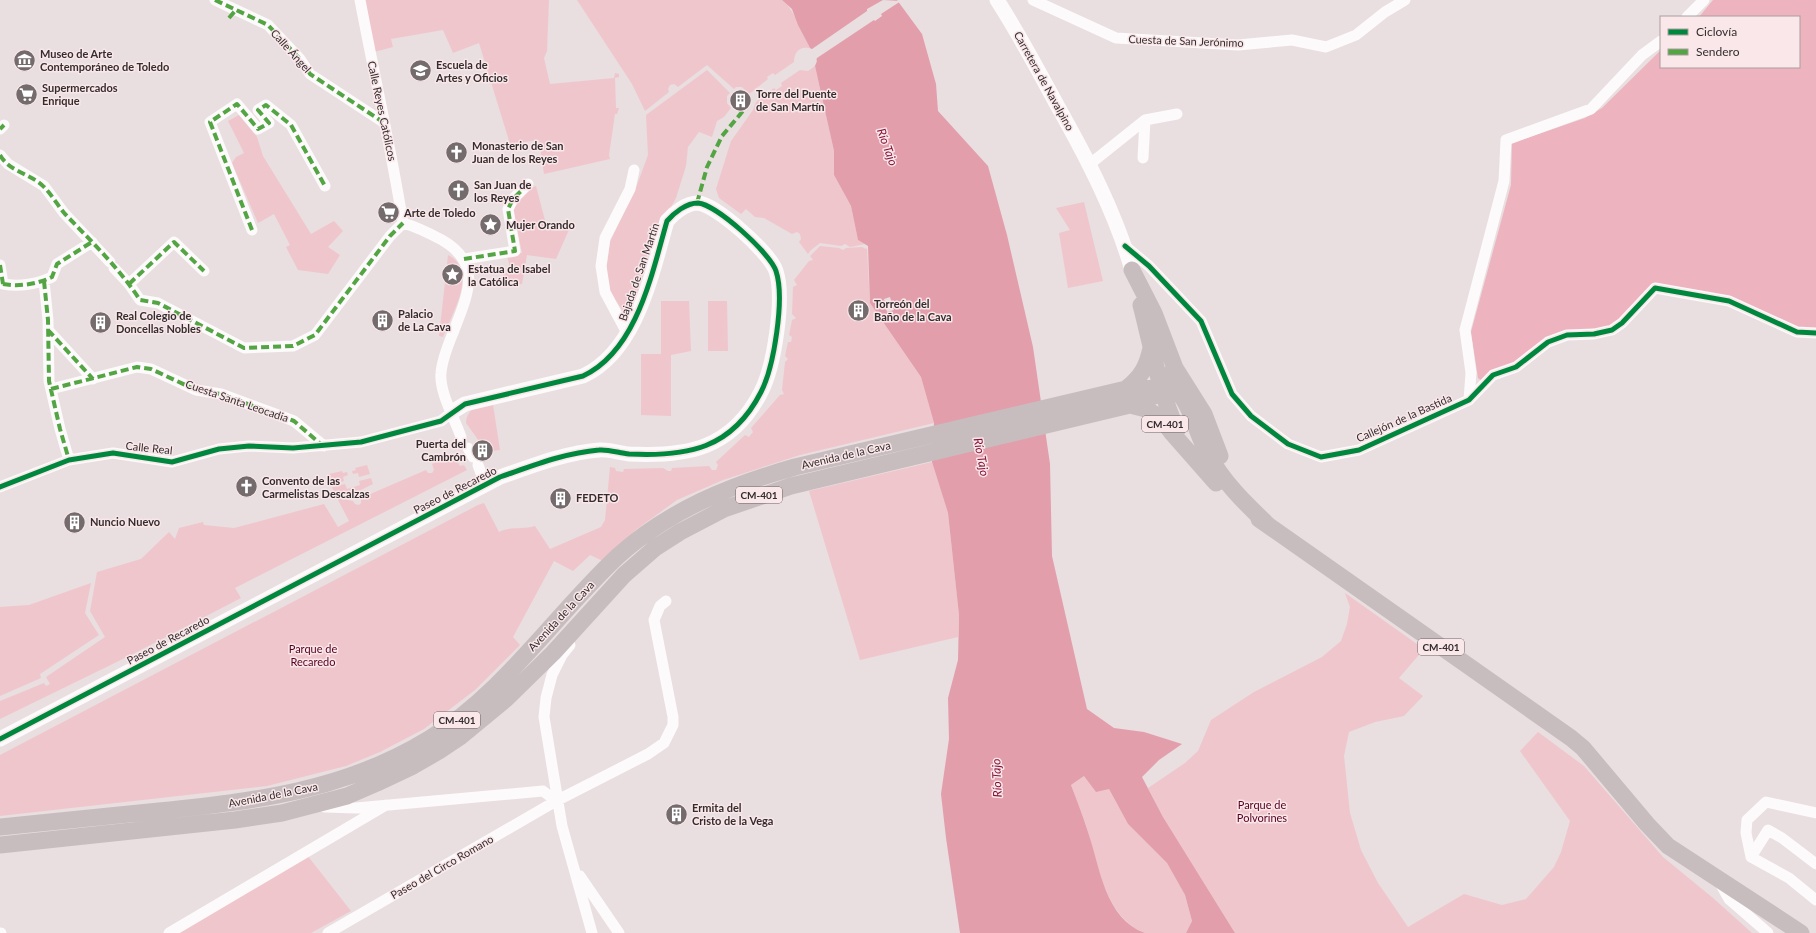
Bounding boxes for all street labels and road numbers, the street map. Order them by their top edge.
street label: Calle Ángel [269,26,314,75]
street label: Carretera de Navalpino [1012,29,1077,133]
street label: Cuesta de San Jerónimo [1128,32,1244,49]
street label: Calle Reyes Católicos [366,60,400,162]
street label: Bajada de San Martín [616,221,661,322]
street label: Cuesta Santa Leocadia [184,377,290,424]
street label: Callejón de la Bastida [1354,391,1453,444]
road number: CM-401 [1142,416,1188,432]
street label: Avenida de la Cava [800,438,892,471]
street label: Calle Real [125,439,173,456]
street label: Paseo de Recaredo [411,463,498,516]
road number: CM-401 [736,487,782,503]
street label: Avenida de la Cava [525,578,596,653]
street label: Paseo de Recaredo [124,612,211,667]
road number: CM-401 [1418,639,1464,655]
road number: CM-401 [434,712,480,728]
street label: Avenida de la Cava [227,779,319,810]
street label: Paseo del Circo Romano [388,832,495,901]

